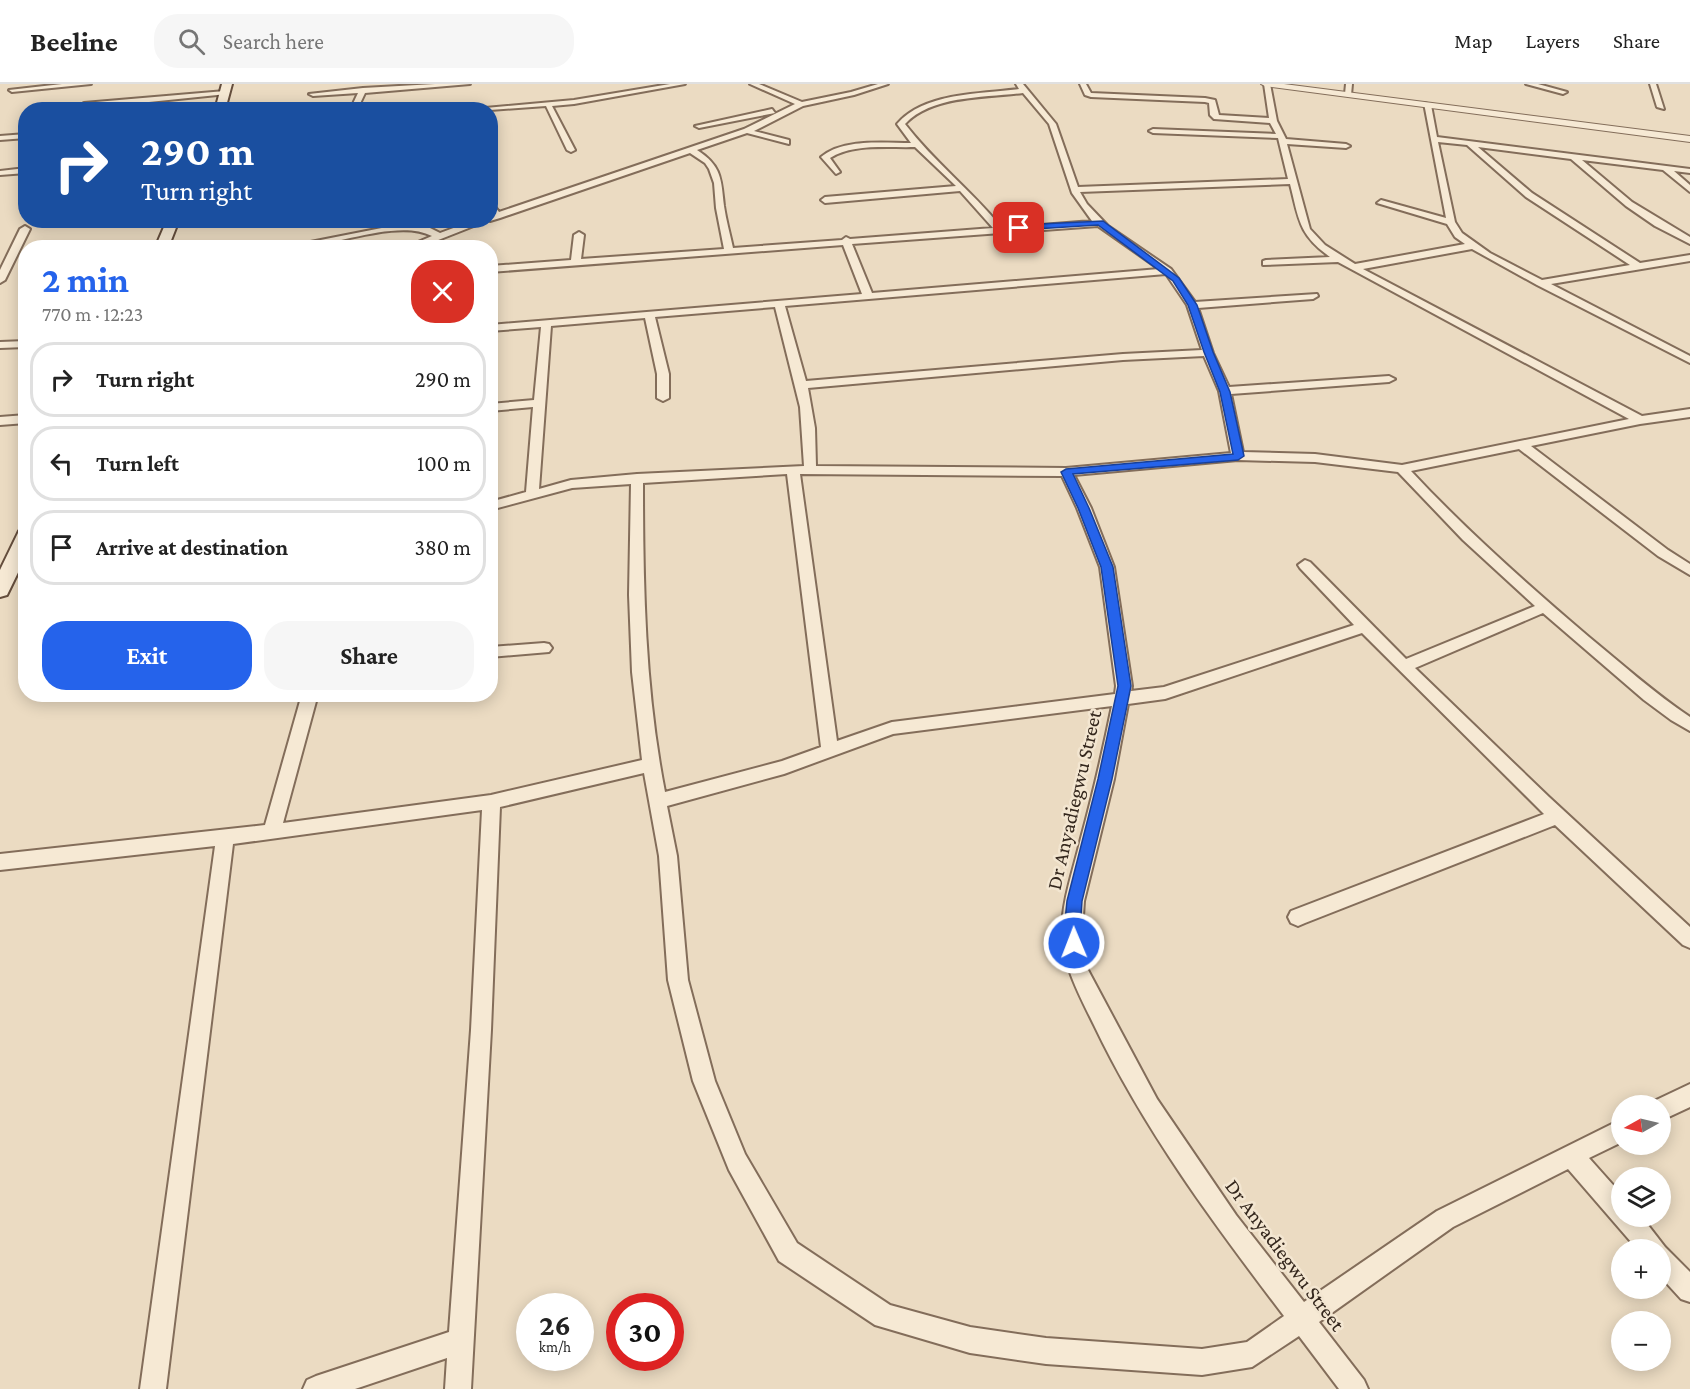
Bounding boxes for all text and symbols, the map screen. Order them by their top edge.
search box [154,14,574,68]
icon: search [175,25,208,58]
text: Beeline [30,26,118,57]
text: Search here [223,29,324,54]
text: Map [1454,29,1493,53]
text: Layers [1526,29,1580,53]
text: Share [1613,29,1660,53]
icon: right [42,126,120,204]
text: 290 m [141,127,254,174]
text: Turn right [141,176,252,206]
pin [993,202,1044,253]
icon: arrive [1002,211,1035,244]
text: 2 min [42,260,129,300]
button: close [411,260,474,323]
text: 770 m · 12:23 [42,303,143,325]
icon: right [45,363,78,396]
text: Turn right [96,367,194,392]
text: 290 m [415,367,471,392]
icon: left [45,447,78,480]
text: Turn left [96,451,179,476]
text: 100 m [417,451,471,476]
icon: arrive [45,531,78,564]
text: Arrive at destination [96,535,288,560]
text: 380 m [414,535,471,560]
button: Exit [42,621,252,690]
button: Share [264,621,474,690]
street label: Dr Anyadiegwu Street [1042,707,1107,892]
position arrow [1042,911,1106,975]
north arrow [1611,1095,1671,1155]
map controls [1611,1095,1671,1371]
button: layers [1611,1167,1671,1227]
street label: Dr Anyadiegwu Street [1220,1174,1350,1336]
button: + [1611,1239,1671,1299]
speed limit sign: 30 [606,1293,684,1371]
text: 26 [539,1308,571,1341]
button: − [1611,1311,1671,1371]
text: km/h [539,1339,571,1355]

